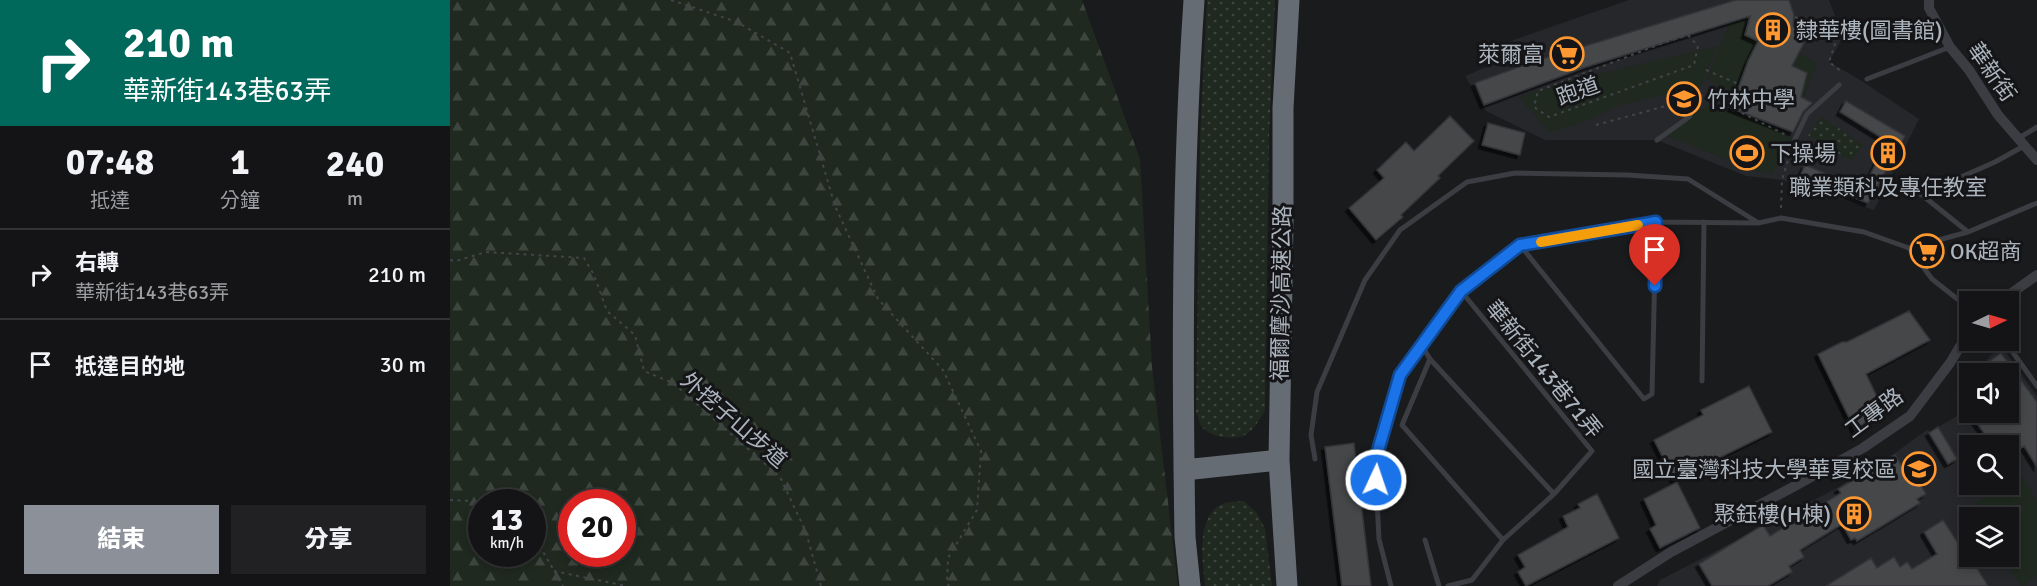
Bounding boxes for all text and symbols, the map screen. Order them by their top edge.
building icon: 隸華樓(圖書館) [1755,12,1791,48]
place label: 隸華樓(圖書館) [1796,17,1943,44]
text: 210 m [123,18,234,69]
icon: right [24,24,102,102]
supermarket icon: 萊爾富 [1549,36,1585,72]
street label: 華新街 [1962,37,2022,107]
place label: 萊爾富 [1478,41,1544,68]
street label: 跑道 [1553,71,1603,111]
text: 華新街143巷63弄 [123,75,331,108]
school or university icon: 竹林中學 [1666,81,1702,117]
place label: 竹林中學 [1707,86,1795,113]
sports icon: 下操場 [1729,135,1765,171]
building icon: 職業類科及專任教室 [1870,135,1906,171]
text: 07:48 [66,140,154,185]
text: 1 [230,140,250,185]
place label: 下操場 [1770,140,1836,167]
text: 240 [326,142,384,187]
place label: 職業類科及專任教室 [1789,174,1987,201]
text: m [347,186,363,211]
text: 抵達 [90,188,130,213]
text: 分鐘 [220,188,260,213]
street label: 福爾摩沙高速公路 [1266,205,1296,381]
pin [1629,224,1680,286]
icon: arrive [1638,233,1671,266]
supermarket icon: OK超商 [1909,233,1945,269]
place label: OK超商 [1950,238,2022,265]
text: 右轉 [75,249,119,276]
icon: right [24,258,57,291]
text: 210 m [368,261,426,288]
text: 華新街143巷63弄 [75,280,229,305]
north arrow [1959,291,2019,351]
map controls [1959,291,2019,567]
street label: 華新街143巷71弄 [1480,295,1608,443]
icon: arrive [24,348,57,381]
text: 30 m [380,351,426,378]
text: 抵達目的地 [75,353,185,380]
button: sound [1959,363,2019,423]
street label: 外挖子山步道 [675,367,793,473]
street label: 工專路 [1840,382,1908,444]
button: search [1959,435,2019,495]
position arrow [1344,448,1408,512]
school or university icon: 國立臺灣科技大學華夏校區 [1901,451,1937,487]
place label: 國立臺灣科技大學華夏校區 [1632,456,1896,483]
speed limit sign: 20 [558,489,636,567]
building icon: 聚鈺樓(H棟) [1836,496,1872,532]
place label: 聚鈺樓(H棟) [1714,501,1831,528]
text: 13 [491,502,523,539]
button: 結束 [24,505,219,574]
button: 分享 [231,505,426,574]
button: layers [1959,507,2019,567]
text: km/h [490,534,524,552]

